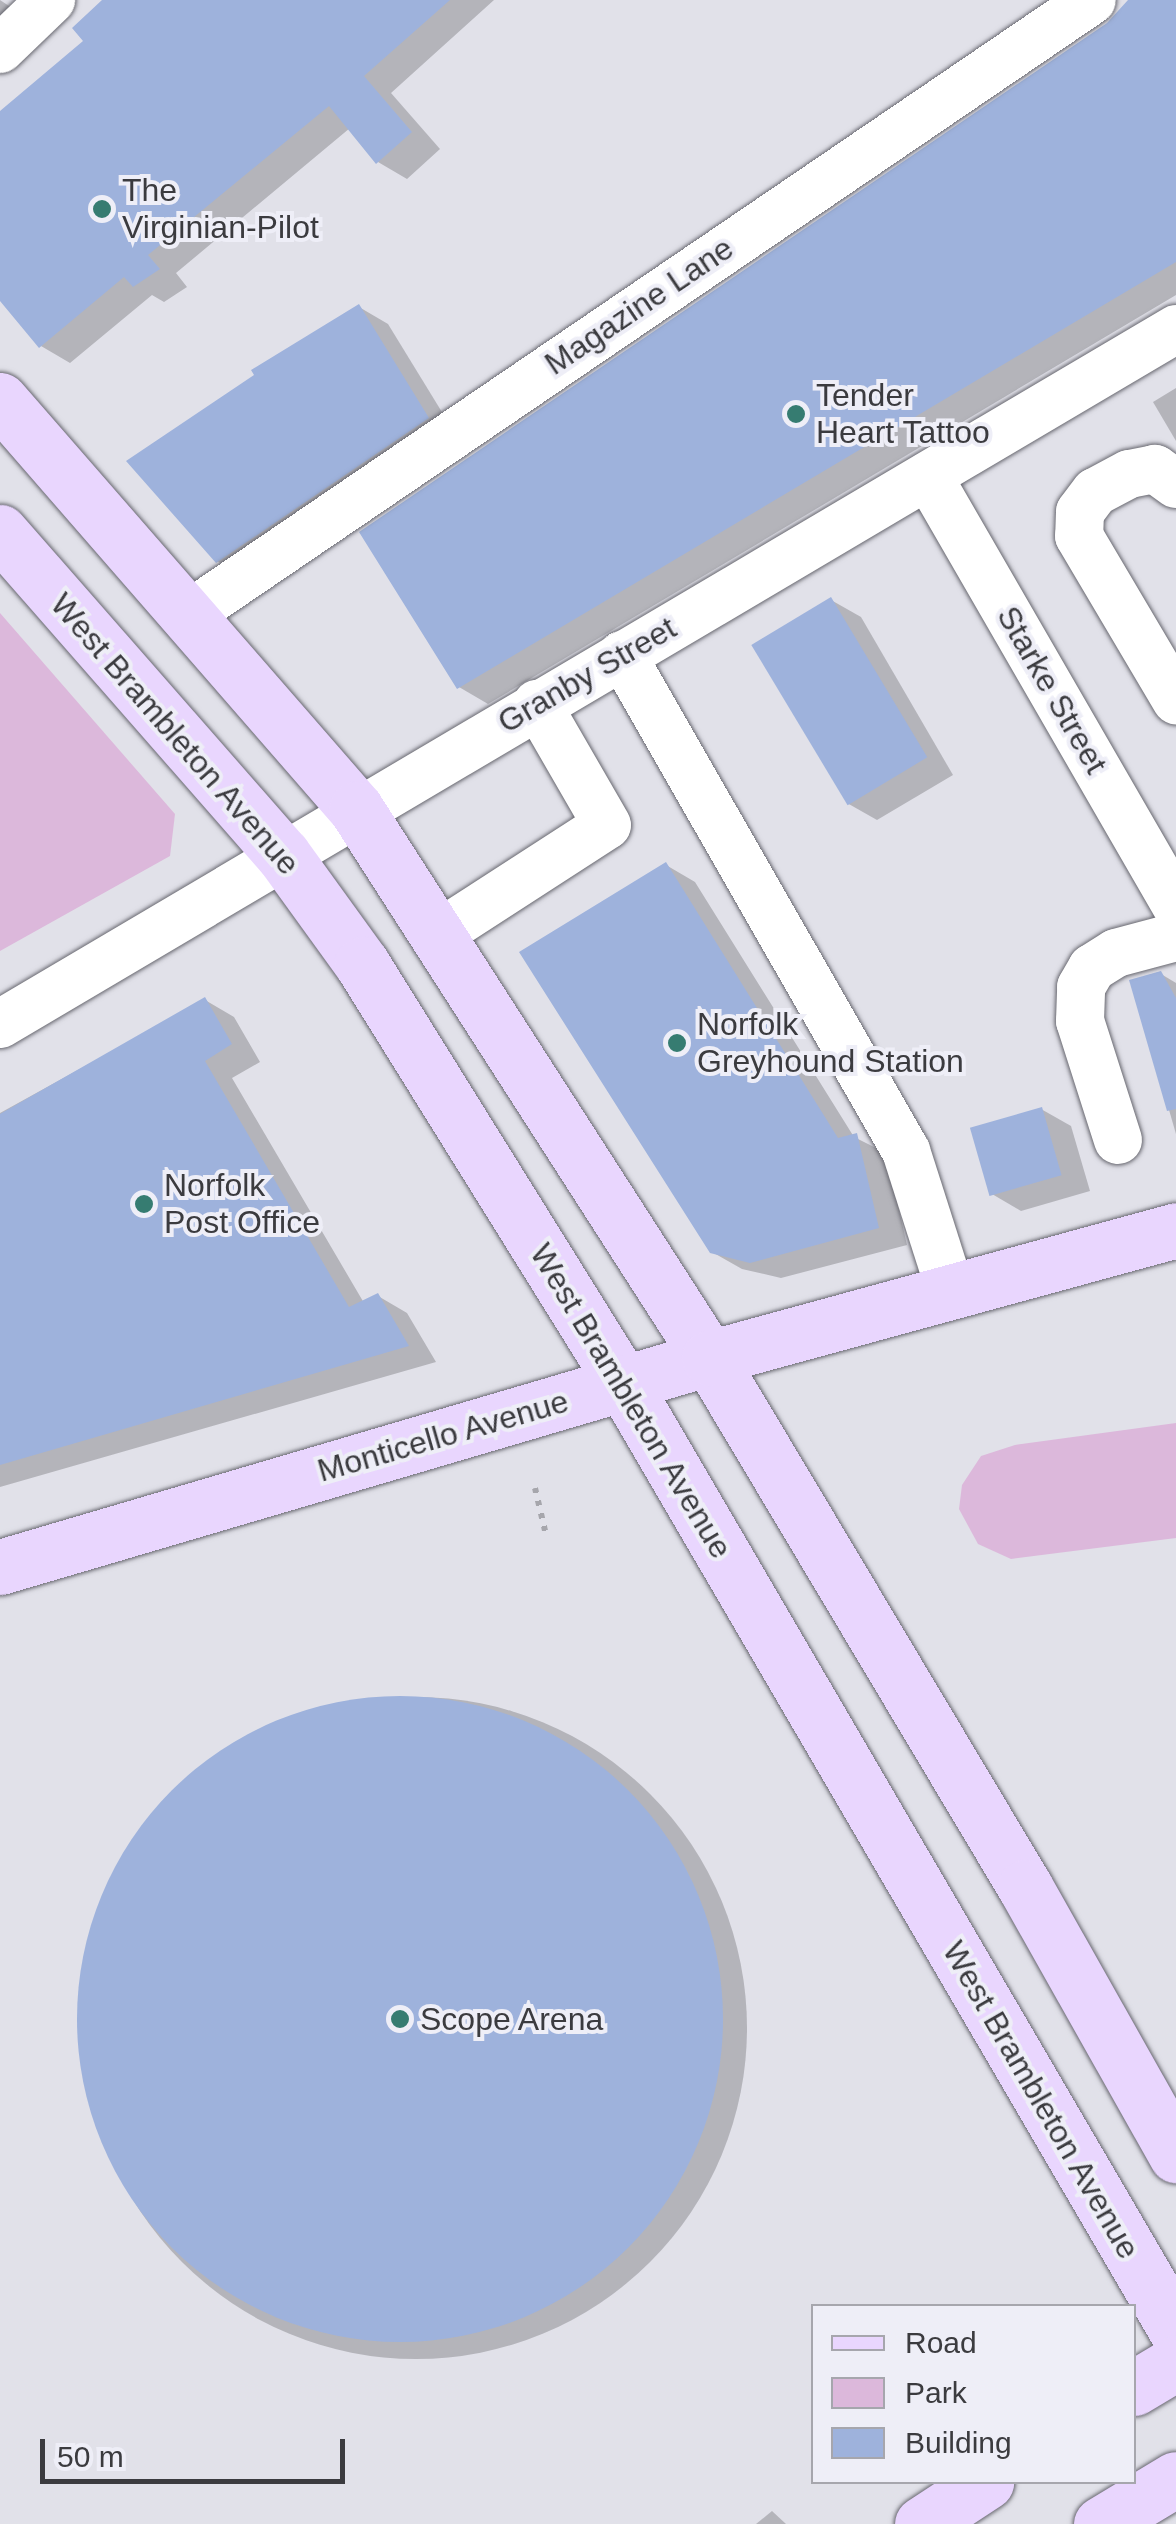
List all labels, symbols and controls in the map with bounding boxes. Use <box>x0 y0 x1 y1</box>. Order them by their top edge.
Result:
place label: The Virginian-Pilot <box>122 172 319 247</box>
marker: The Virginian-Pilot <box>91 198 113 220</box>
street label: Magazine Lane <box>538 229 740 383</box>
place label: Tender Heart Tattoo <box>816 377 990 452</box>
marker: Tender Heart Tattoo <box>785 403 807 425</box>
street label: West Brambleton Avenue <box>42 585 308 883</box>
street label: Starke Street <box>989 600 1115 780</box>
street label: Granby Street <box>491 609 683 741</box>
place label: Norfolk Greyhound Station <box>697 1006 964 1081</box>
marker: Norfolk Greyhound Station <box>666 1032 688 1054</box>
place label: Norfolk Post Office <box>164 1167 320 1242</box>
marker: Norfolk Post Office <box>133 1193 155 1215</box>
street label: West Brambleton Avenue <box>521 1236 741 1566</box>
street label: Monticello Avenue <box>312 1382 574 1490</box>
street label: West Brambleton Avenue <box>934 1934 1148 2266</box>
place label: Scope Arena <box>420 2000 605 2038</box>
marker: Scope Arena <box>389 2008 411 2030</box>
legend <box>811 2304 1136 2484</box>
text: Road <box>905 2326 977 2359</box>
text: Park <box>905 2376 967 2409</box>
scale bar <box>45 2419 350 2481</box>
text: Building <box>905 2426 1012 2459</box>
text: 50 m <box>57 2440 124 2473</box>

